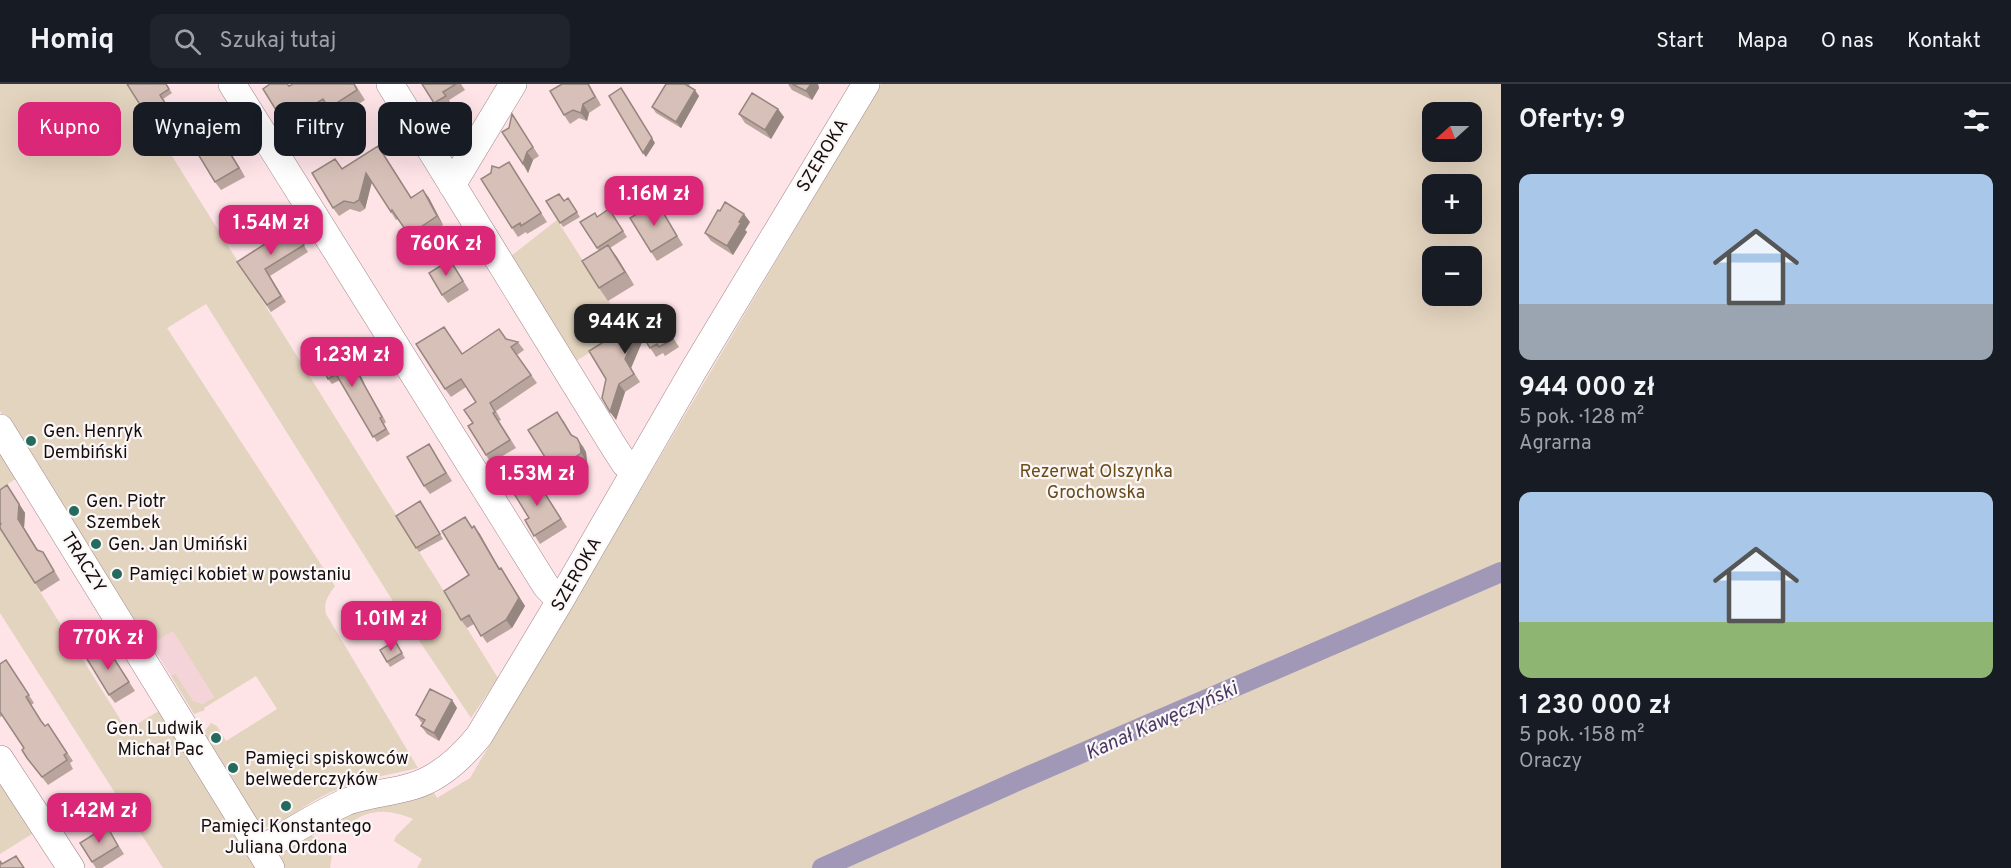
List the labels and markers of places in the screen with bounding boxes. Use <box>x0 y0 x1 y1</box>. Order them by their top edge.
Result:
pin: 1.16M zł <box>592 176 716 227</box>
pin: 1.54M zł <box>209 205 333 256</box>
pin: 760K zł <box>391 226 501 277</box>
pin: 944K zł <box>570 304 680 355</box>
pin: 1.23M zł <box>290 337 414 388</box>
place label: Gen. Henryk Dembiński <box>43 421 143 465</box>
marker: Gen. Henryk Dembiński <box>24 434 38 448</box>
pin: 1.53M zł <box>475 456 599 507</box>
place label: Gen. Piotr Szembek <box>86 491 166 535</box>
marker: Gen. Piotr Szembek <box>67 504 81 518</box>
place label: Gen. Jan Umiński <box>108 534 248 557</box>
marker: Gen. Jan Umiński <box>89 537 103 551</box>
place label: Pamięci kobiet w powstaniu <box>129 564 351 587</box>
marker: Pamięci kobiet w powstaniu <box>110 567 124 581</box>
pin: 1.01M zł <box>329 601 453 652</box>
pin: 770K zł <box>53 620 163 671</box>
place label: Gen. Ludwik Michał Pac <box>106 718 204 762</box>
marker: Gen. Ludwik Michał Pac <box>209 731 223 745</box>
place label: Pamięci spiskowców belwederczyków <box>245 748 409 792</box>
marker: Pamięci spiskowców belwederczyków <box>226 761 240 775</box>
pin: 1.42M zł <box>37 793 161 844</box>
marker: Pamięci Konstantego Juliana Ordona <box>279 799 293 813</box>
place label: Pamięci Konstantego Juliana Ordona <box>200 816 372 860</box>

